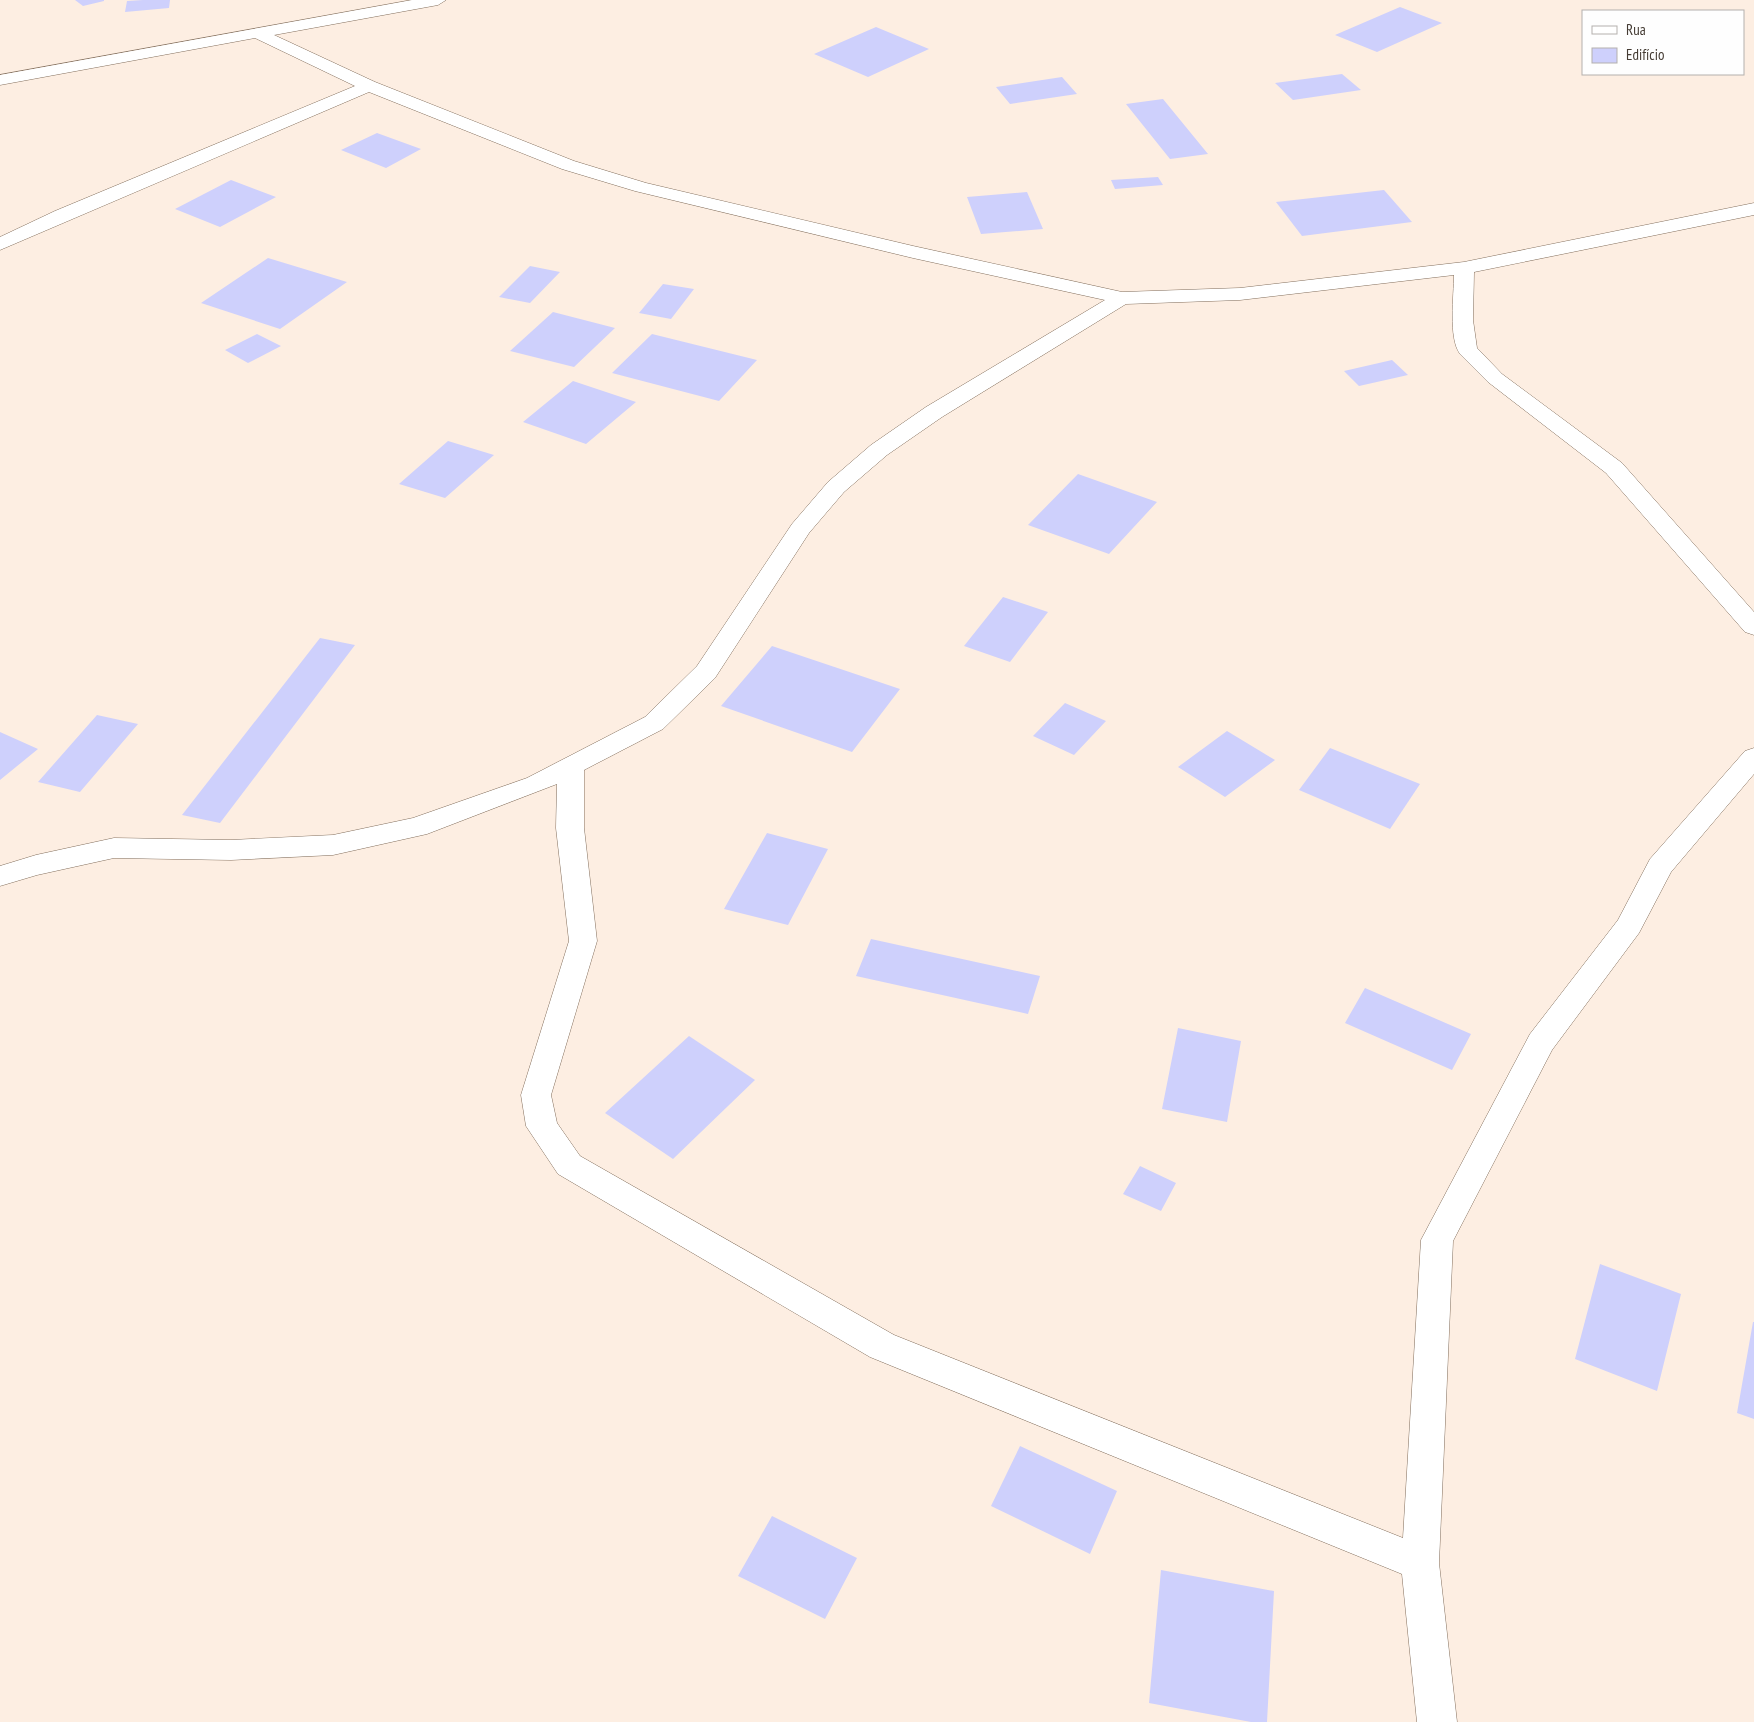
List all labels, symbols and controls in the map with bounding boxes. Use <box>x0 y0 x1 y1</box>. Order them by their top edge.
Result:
legend <box>1582 10 1744 75</box>
text: Rua <box>1626 20 1646 39</box>
text: Edifício <box>1626 45 1664 64</box>

